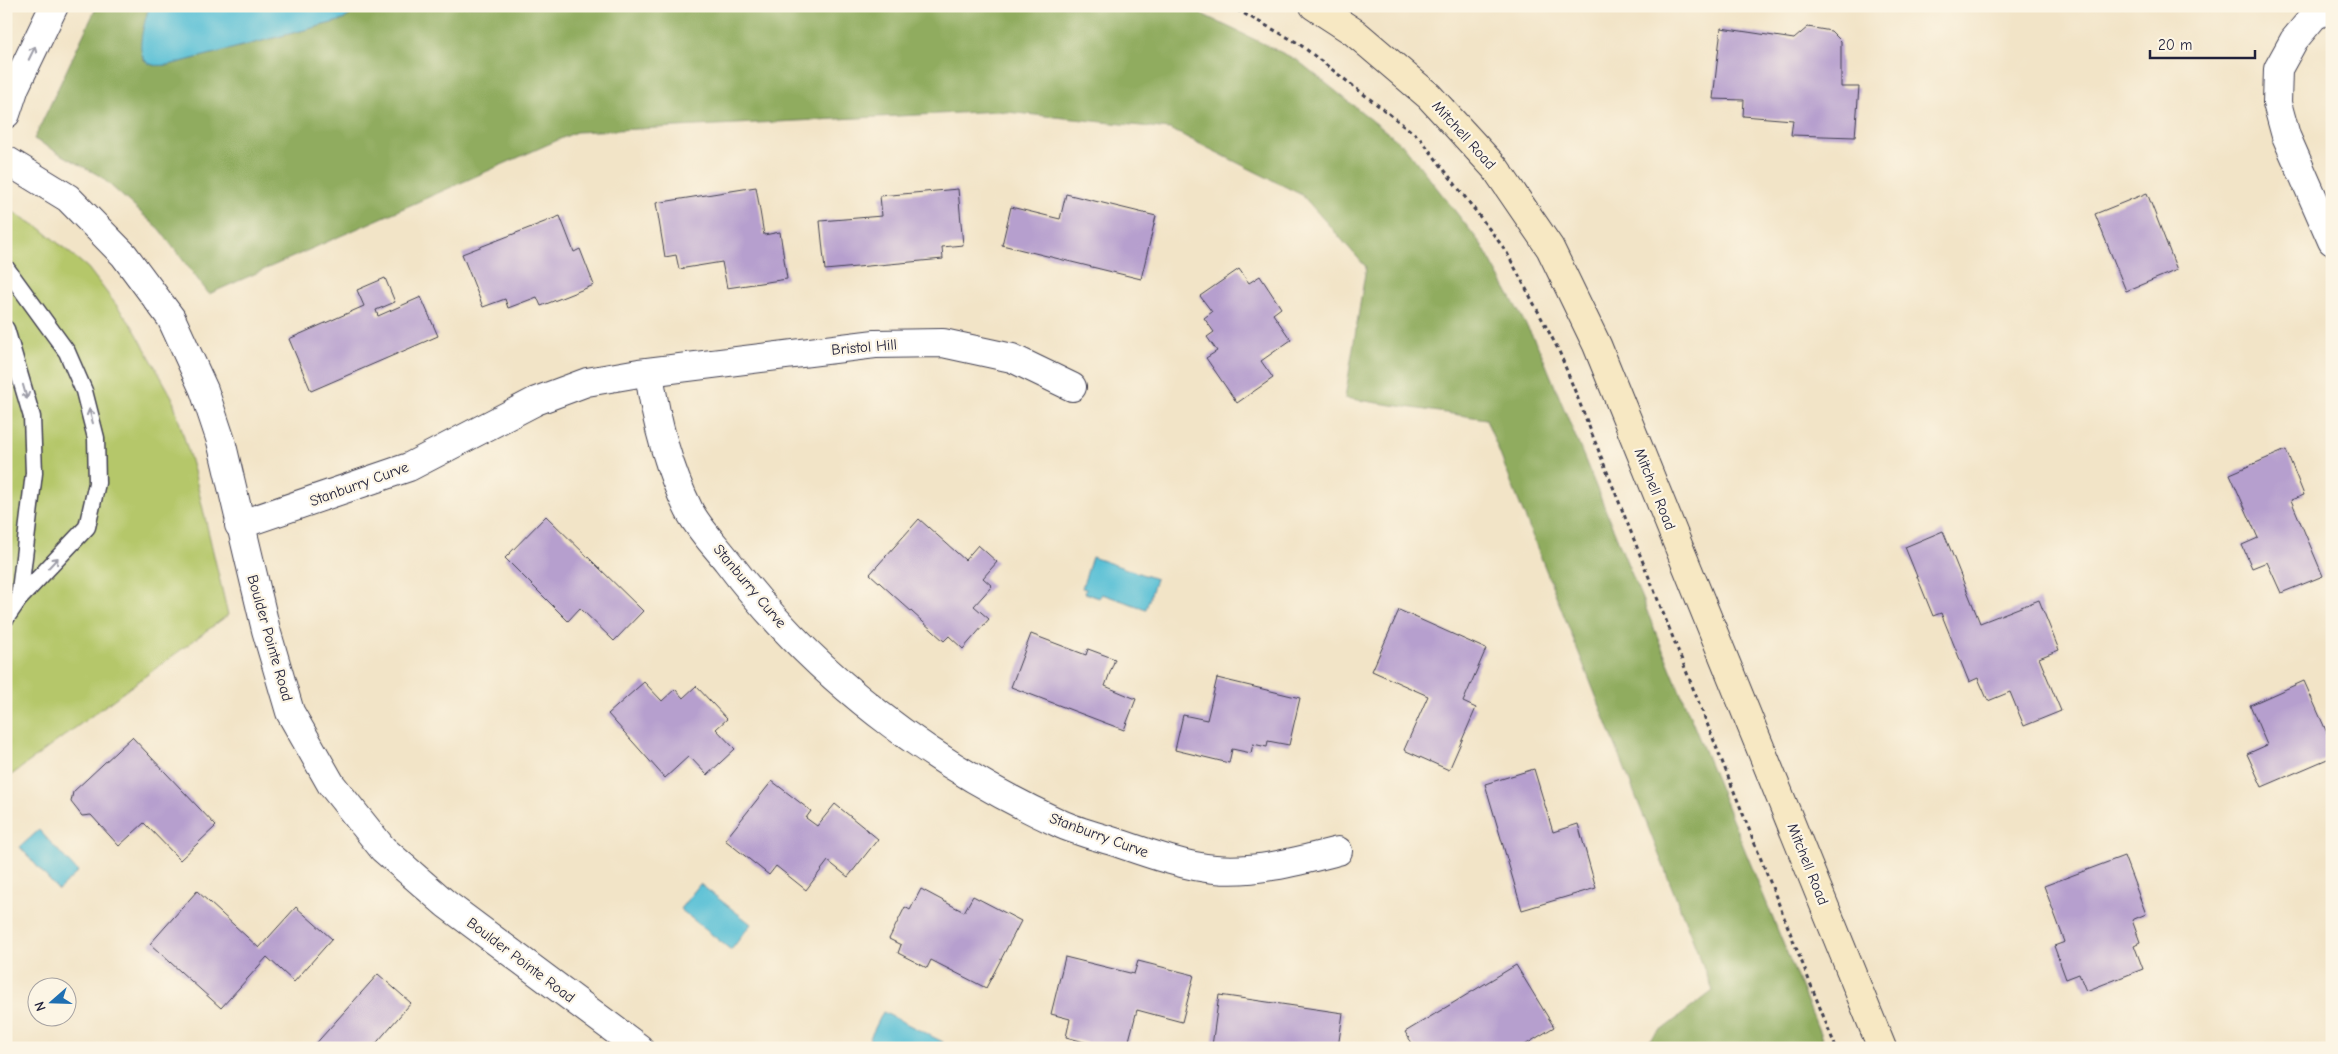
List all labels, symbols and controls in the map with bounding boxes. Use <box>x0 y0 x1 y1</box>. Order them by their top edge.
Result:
scale bar <box>2150 28 2256 60</box>
text: 20 m <box>2158 36 2192 54</box>
one-way arrow <box>27 46 37 61</box>
street label: Mitchell Road <box>1428 97 1500 173</box>
street label: Bristol Hill <box>830 335 898 359</box>
one-way arrow <box>21 384 30 400</box>
one-way arrow <box>85 409 95 425</box>
street label: Mitchell Road <box>1630 445 1680 533</box>
street label: Stanburry Curve <box>307 458 411 510</box>
street label: Stanburry Curve <box>710 540 791 632</box>
one-way arrow <box>47 557 59 570</box>
street label: Boulder Pointe Road <box>243 573 297 703</box>
street label: Stanburry Curve <box>1047 809 1151 861</box>
street label: Mitchell Road <box>1783 820 1833 908</box>
street label: Boulder Pointe Road <box>463 913 579 1007</box>
north arrow <box>28 976 78 1026</box>
text: N <box>31 999 50 1013</box>

